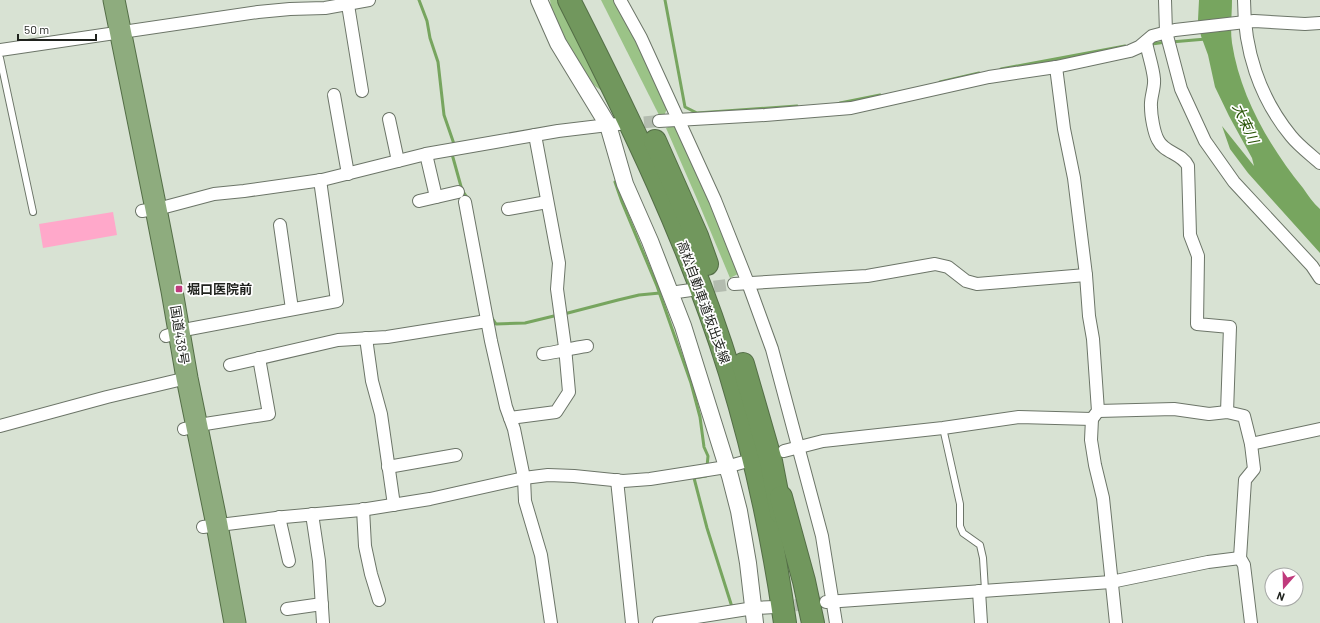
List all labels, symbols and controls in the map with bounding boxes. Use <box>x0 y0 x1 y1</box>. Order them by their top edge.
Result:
scale bar <box>18 16 96 42</box>
text: 50 m <box>24 22 49 36</box>
water label: 大束川 <box>1229 100 1263 147</box>
street label: 高松自動車道坂出支線 <box>674 238 734 366</box>
place label: 堀口医院前 <box>187 281 252 297</box>
marker: 堀口医院前 <box>174 284 184 294</box>
street label: 国道438号 <box>167 304 193 366</box>
north arrow <box>1264 567 1304 607</box>
text: N <box>1275 590 1286 604</box>

